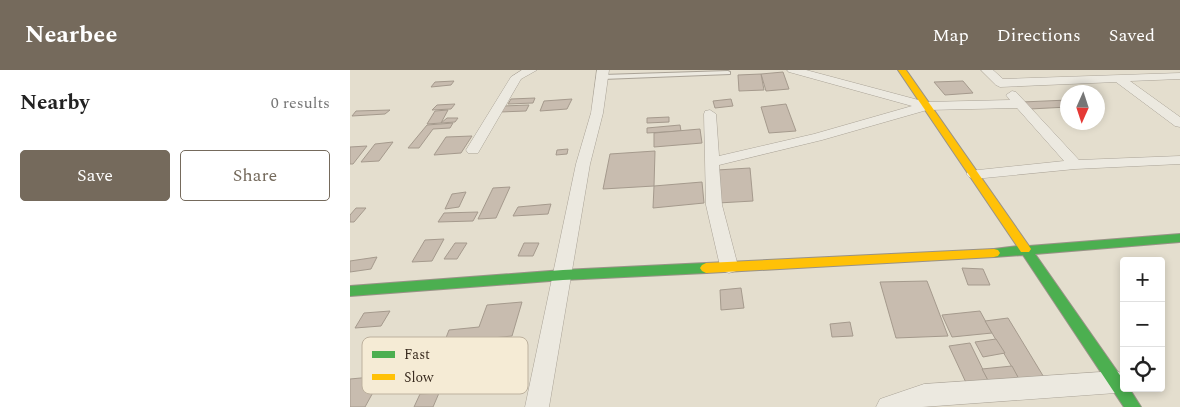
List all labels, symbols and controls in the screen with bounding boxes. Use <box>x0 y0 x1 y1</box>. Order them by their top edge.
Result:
text: Nearbee <box>25 17 117 53</box>
text: Map <box>933 22 969 49</box>
text: Directions <box>997 22 1081 49</box>
text: Saved <box>1109 22 1155 49</box>
north arrow <box>1060 85 1105 130</box>
text: Nearby <box>20 87 90 119</box>
text: 0 results <box>271 91 330 115</box>
button: Save <box>20 150 170 201</box>
button: Share <box>180 150 330 201</box>
map controls <box>1120 257 1165 392</box>
button: + <box>1120 257 1165 302</box>
button: − <box>1120 302 1165 347</box>
legend <box>362 337 528 394</box>
text: Fast <box>404 344 430 365</box>
button: locate <box>1120 347 1165 392</box>
text: Slow <box>404 367 434 388</box>

